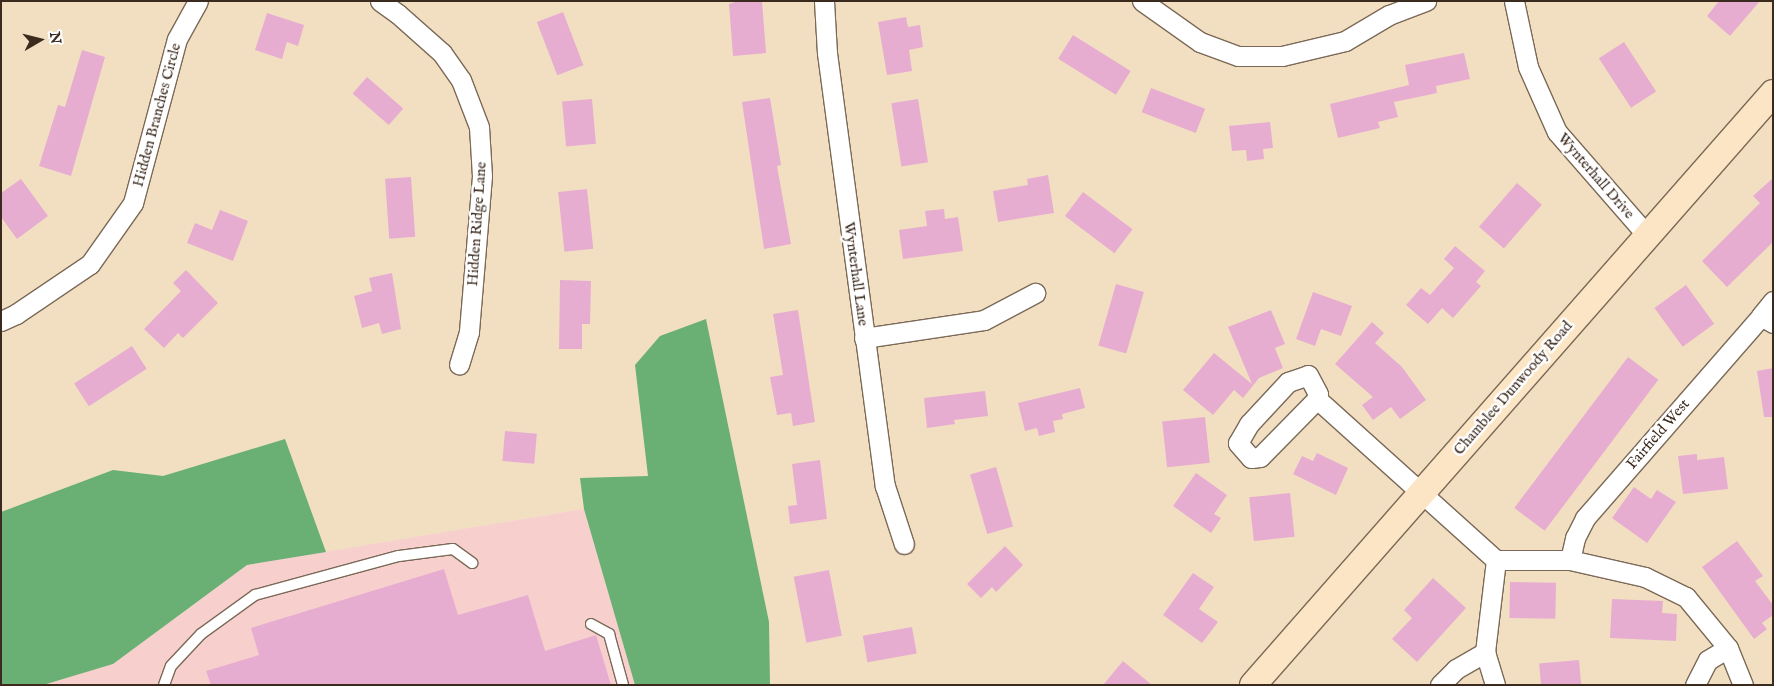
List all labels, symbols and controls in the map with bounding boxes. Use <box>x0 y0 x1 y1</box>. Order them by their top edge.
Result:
north arrow <box>15 15 65 65</box>
text: N <box>45 31 65 45</box>
street label: Hidden Branches Circle <box>129 41 185 189</box>
street label: Wynterhall Drive <box>1554 129 1638 223</box>
street label: Hidden Ridge Lane <box>464 161 490 287</box>
street label: Wynterhall Lane <box>840 221 872 327</box>
street label: Chamblee Dunwoody Road <box>1450 317 1576 459</box>
street label: Fairfield West <box>1623 395 1693 473</box>

